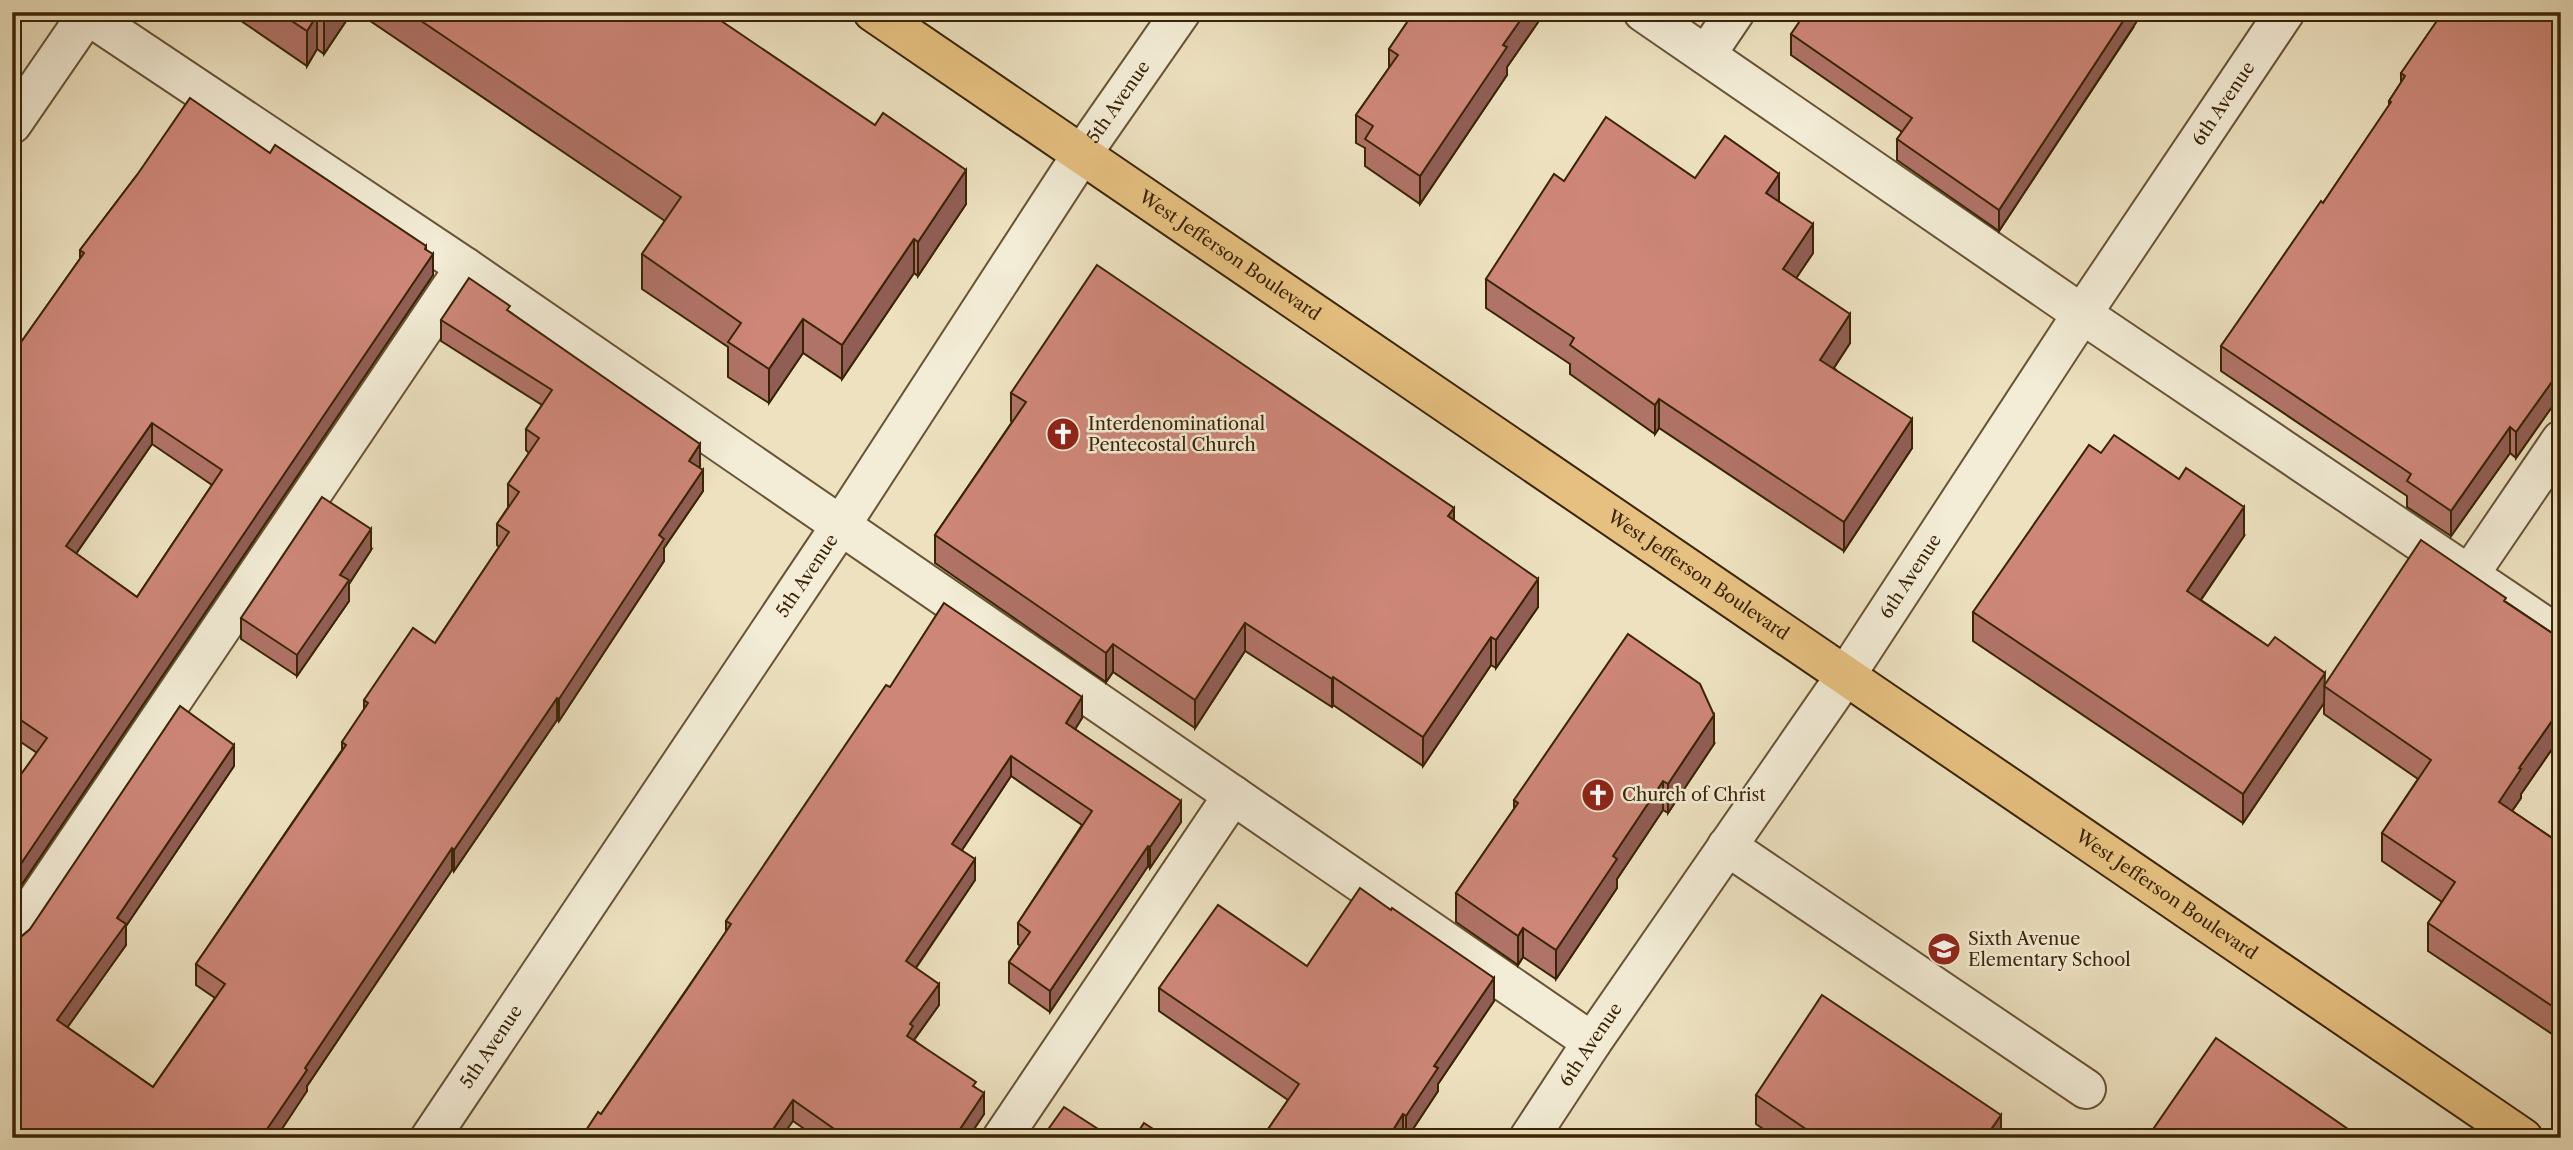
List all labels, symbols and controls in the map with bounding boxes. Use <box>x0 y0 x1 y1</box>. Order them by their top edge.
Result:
street label: 5th Avenue <box>1082 56 1155 147</box>
street label: 6th Avenue <box>2187 57 2259 150</box>
street label: West Jefferson Boulevard <box>1134 185 1325 325</box>
place label: Interdenominational Pentecostal Church <box>1088 413 1265 456</box>
church icon: Interdenominational Pentecostal Church <box>1044 415 1082 453</box>
street label: West Jefferson Boulevard <box>1602 505 1793 645</box>
street label: 5th Avenue <box>771 530 843 622</box>
street label: 6th Avenue <box>1875 530 1946 623</box>
church icon: Church of Christ <box>1579 776 1617 814</box>
place label: Church of Christ <box>1622 784 1766 806</box>
street label: West Jefferson Boulevard <box>2071 824 2262 964</box>
place label: Sixth Avenue Elementary School <box>1968 928 2131 971</box>
school or university icon: Sixth Avenue Elementary School <box>1925 930 1963 968</box>
street label: 6th Avenue <box>1555 998 1627 1091</box>
street label: 5th Avenue <box>456 1001 527 1092</box>

